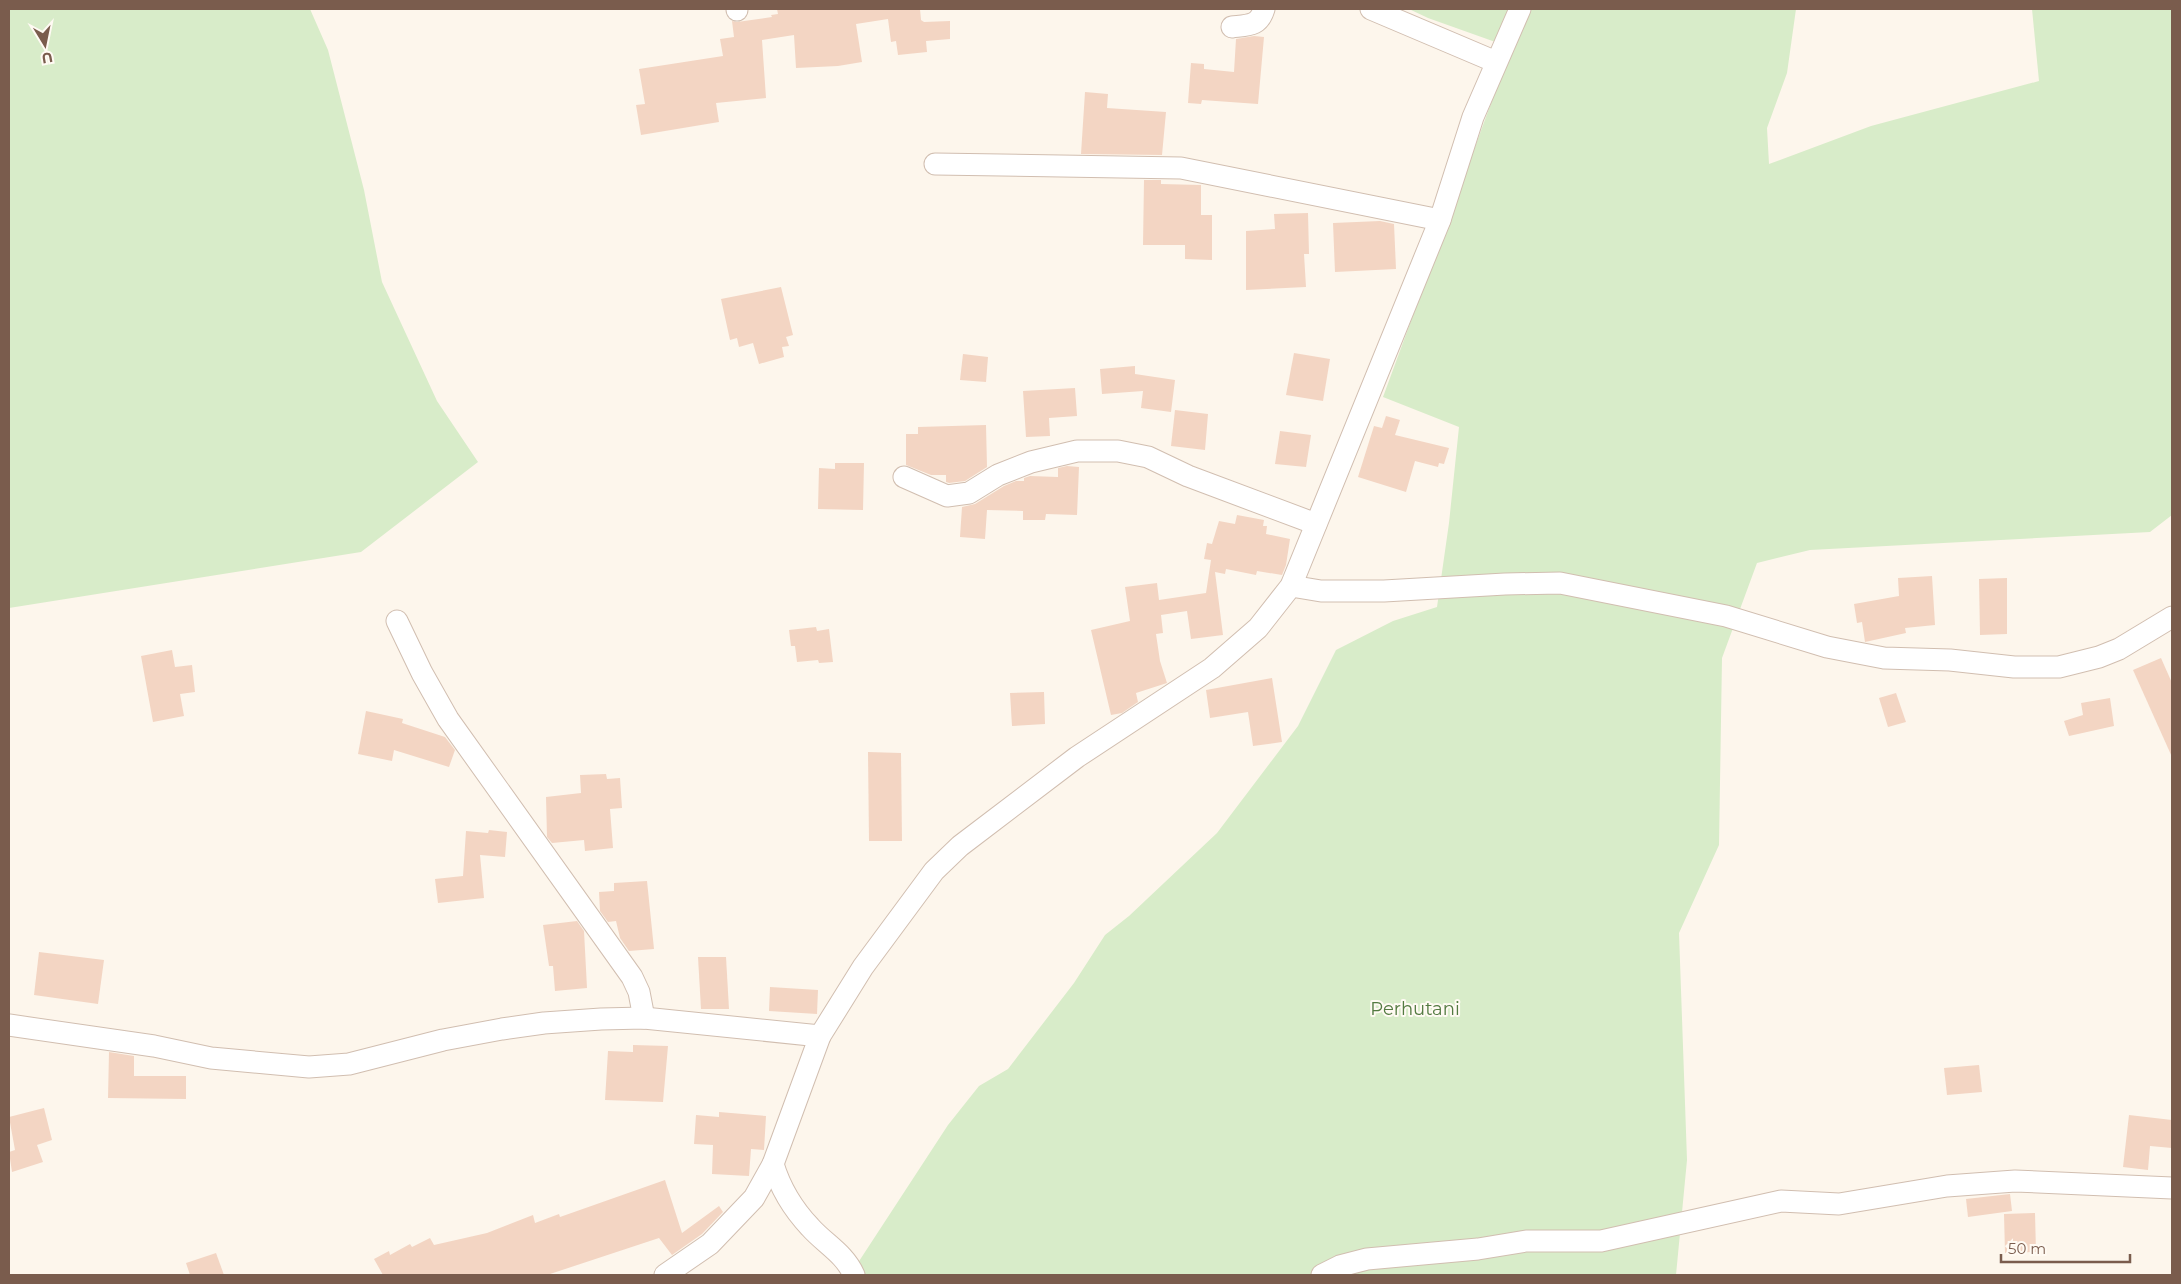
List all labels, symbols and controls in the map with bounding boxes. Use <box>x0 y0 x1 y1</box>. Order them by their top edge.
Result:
north arrow <box>20 20 70 70</box>
text: U <box>40 48 54 68</box>
park label: Perhutani <box>1370 998 1460 1020</box>
scale bar <box>2001 1232 2130 1264</box>
text: 50 m <box>2008 1239 2046 1258</box>

